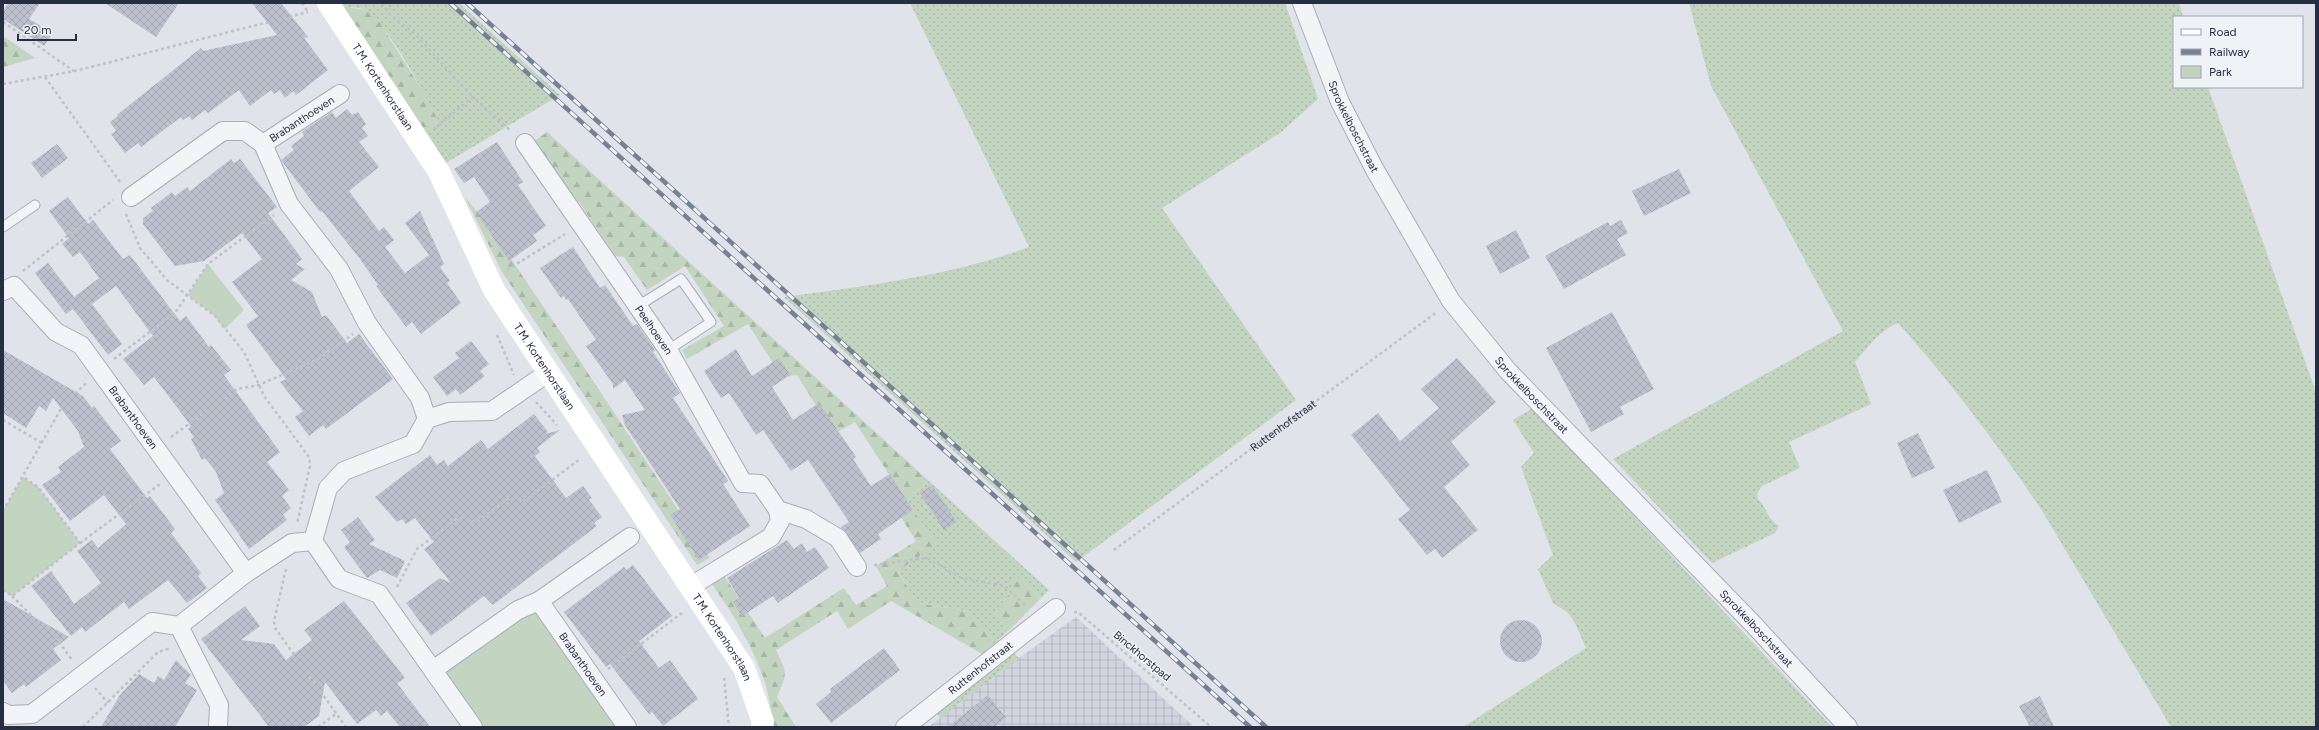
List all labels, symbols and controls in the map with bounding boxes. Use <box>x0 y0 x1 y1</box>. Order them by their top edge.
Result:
scale bar <box>18 16 76 42</box>
legend <box>2173 16 2303 88</box>
text: 20 m <box>24 23 52 37</box>
text: Road <box>2209 25 2237 39</box>
street label: T.M. Kortenhorstlaan <box>350 41 416 132</box>
text: Railway <box>2209 45 2250 59</box>
text: Park <box>2209 65 2232 79</box>
street label: Sprokkelboschstraat <box>1326 79 1382 175</box>
street label: Brabanthoeven <box>267 93 336 145</box>
street label: Peelhoeven <box>633 303 676 357</box>
street label: T.M. Kortenhorstlaan <box>511 321 578 412</box>
street label: Sprokkelboschstraat <box>1492 354 1571 436</box>
street label: Brabanthoeven <box>106 383 161 451</box>
street label: Ruttenhofstraat <box>1248 397 1319 454</box>
street label: Sprokkelboschstraat <box>1717 587 1796 670</box>
street label: T.M. Kortenhorstlaan <box>690 591 754 682</box>
street label: Binckhorstpad <box>1111 628 1173 684</box>
street label: Brabanthoeven <box>556 630 610 698</box>
street label: Ruttenhofstraat <box>946 638 1015 697</box>

